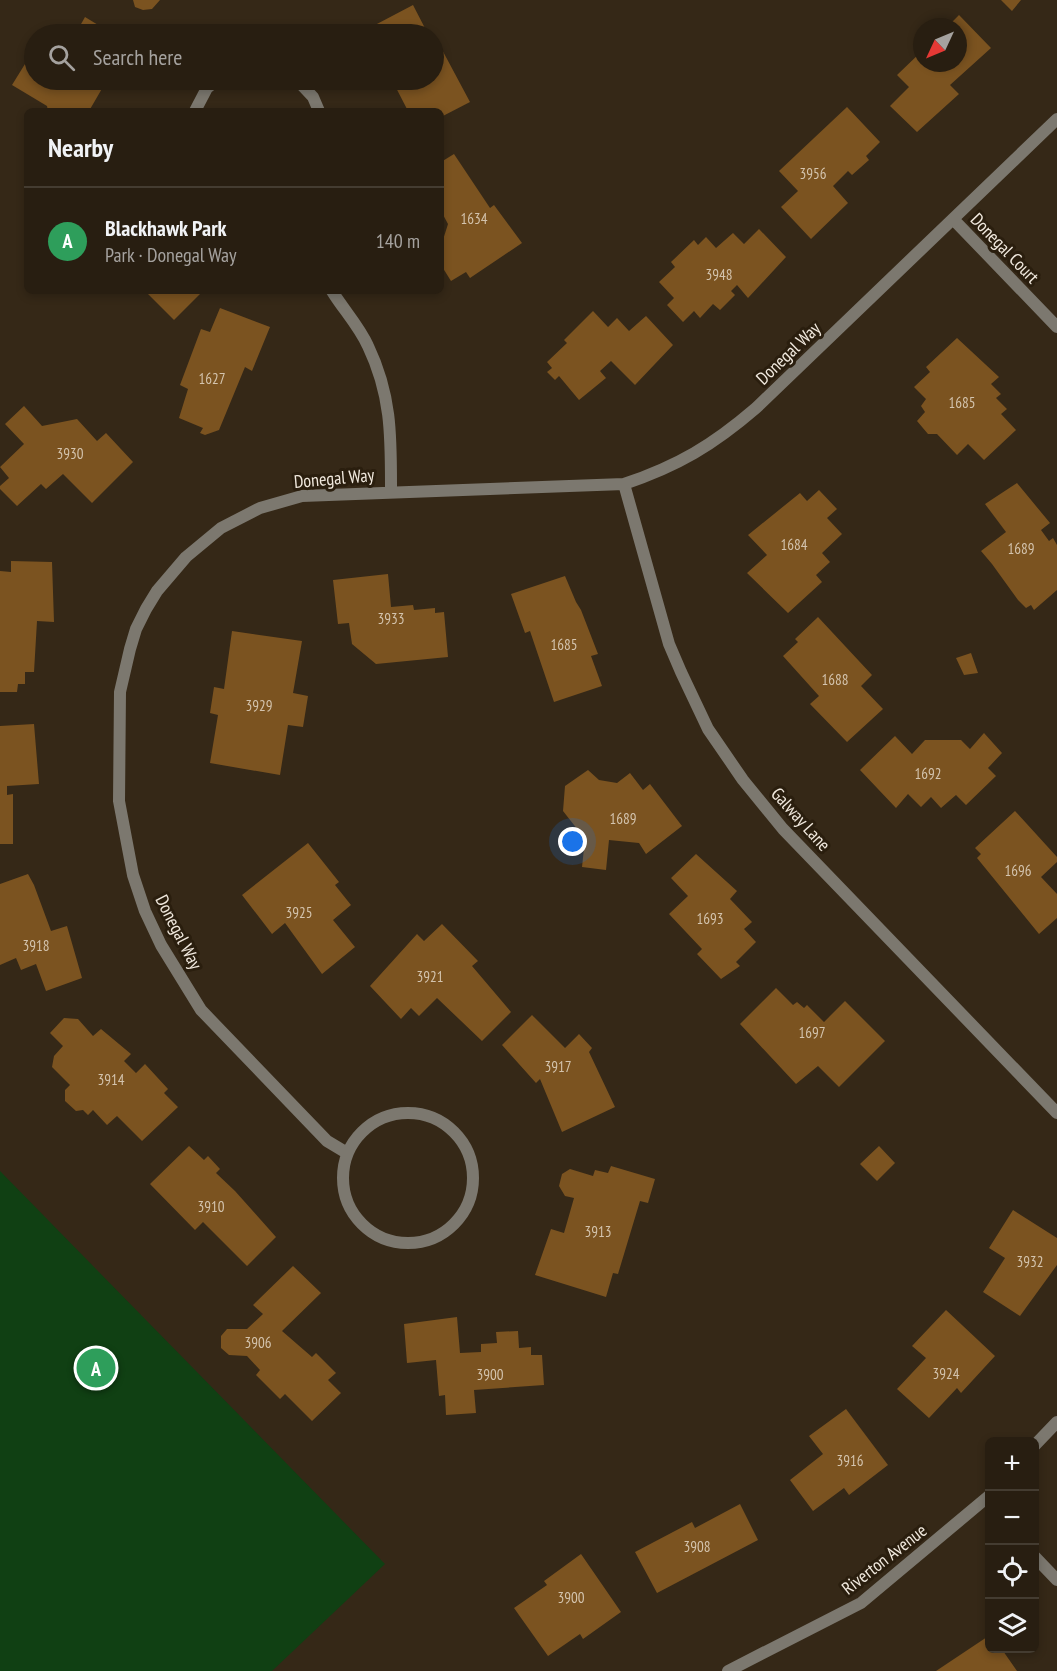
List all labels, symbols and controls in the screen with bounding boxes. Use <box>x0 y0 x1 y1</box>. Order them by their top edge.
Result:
north arrow <box>913 18 967 72</box>
search box <box>24 24 444 90</box>
icon: search <box>45 41 78 74</box>
text: Search here <box>93 43 182 71</box>
text: Nearby <box>48 131 113 164</box>
house number: 3956 <box>799 164 827 183</box>
street label: Donegal Court <box>966 208 1044 288</box>
house number: 1634 <box>460 209 488 228</box>
text: Blackhawk Park <box>105 214 227 242</box>
text: A <box>62 228 73 254</box>
text: 140 m <box>376 228 420 254</box>
text: Park · Donegal Way <box>105 242 237 268</box>
house number: 3948 <box>705 265 733 284</box>
street label: Donegal Way <box>751 317 825 389</box>
house number: 1627 <box>198 369 226 388</box>
house number: 1685 <box>948 393 976 412</box>
house number: 3930 <box>56 444 84 463</box>
street label: Donegal Way <box>293 463 375 493</box>
house number: 1684 <box>780 535 808 554</box>
house number: 1689 <box>1007 539 1035 558</box>
house number: 3933 <box>377 609 405 628</box>
house number: 1685 <box>550 635 578 654</box>
house number: 1688 <box>821 670 849 689</box>
house number: 3929 <box>245 696 273 715</box>
house number: 1692 <box>914 764 942 783</box>
street label: Galway Lane <box>766 782 836 856</box>
house number: 1689 <box>609 809 637 828</box>
your location <box>558 827 587 856</box>
house number: 1696 <box>1004 861 1032 880</box>
street label: Donegal Way <box>150 891 208 973</box>
house number: 3925 <box>285 903 313 922</box>
house number: 1693 <box>696 909 724 928</box>
house number: 3918 <box>22 936 50 955</box>
house number: 3921 <box>416 967 444 986</box>
house number: 1697 <box>798 1023 826 1042</box>
house number: 3917 <box>544 1057 572 1076</box>
house number: 3914 <box>97 1070 125 1089</box>
house number: 3910 <box>197 1197 225 1216</box>
house number: 3913 <box>584 1222 612 1241</box>
house number: 3932 <box>1016 1252 1044 1271</box>
house number: 3906 <box>244 1333 272 1352</box>
pin: A <box>76 1346 116 1390</box>
house number: 3924 <box>932 1364 960 1383</box>
house number: 3900 <box>476 1365 504 1384</box>
map controls <box>985 1437 1039 1653</box>
button: + <box>985 1437 1039 1491</box>
house number: 3916 <box>836 1451 864 1470</box>
button: − <box>985 1491 1039 1545</box>
street label: Riverton Avenue <box>837 1519 931 1599</box>
house number: 3908 <box>683 1537 711 1556</box>
button: locate <box>985 1545 1039 1599</box>
house number: 3900 <box>557 1588 585 1607</box>
button: layers <box>985 1599 1039 1653</box>

